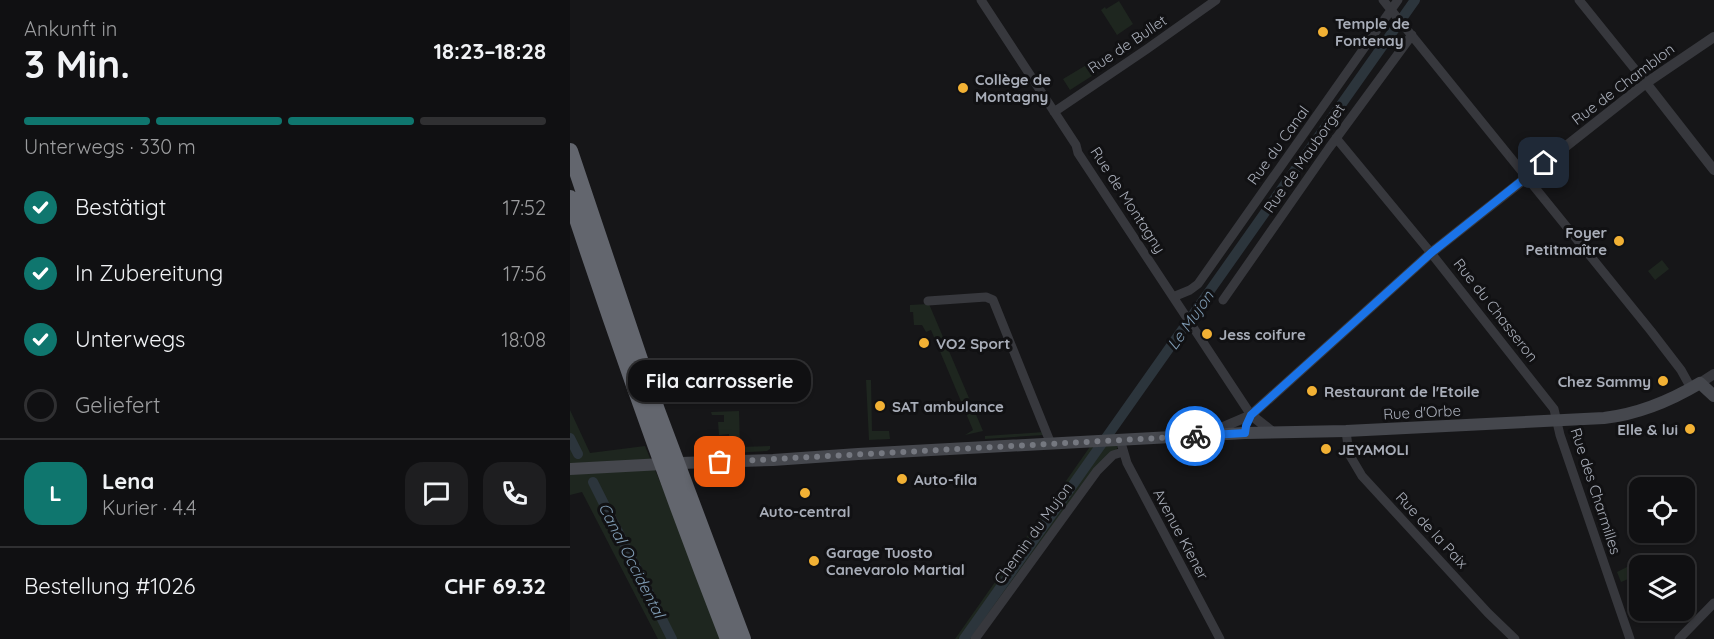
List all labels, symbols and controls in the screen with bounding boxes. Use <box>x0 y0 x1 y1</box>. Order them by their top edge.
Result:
street label: Rue de Bullet <box>1084 11 1170 77</box>
place label: Temple de Fontenay <box>1335 14 1410 50</box>
text: Ankunft in <box>24 16 117 41</box>
marker: Temple de Fontenay <box>1316 25 1330 39</box>
text: 18:23–18:28 <box>433 37 546 65</box>
text: 3 Min. <box>24 39 130 88</box>
street label: Rue de Chamblon <box>1568 39 1678 129</box>
place label: Collège de Montagny <box>975 70 1051 106</box>
marker: Collège de Montagny <box>956 81 970 95</box>
street label: Rue de Mauborget <box>1259 100 1349 216</box>
street label: Rue du Canal <box>1243 102 1313 188</box>
text: Unterwegs · 330 m <box>24 134 196 159</box>
pin <box>1518 137 1569 188</box>
street label: Rue de Montagny <box>1086 143 1170 257</box>
icon: home <box>1527 146 1560 179</box>
icon: check <box>24 191 57 224</box>
text: Bestätigt <box>75 193 166 221</box>
text: 17:52 <box>503 195 546 220</box>
place label: Foyer Petitmaître <box>1525 223 1607 259</box>
marker: Foyer Petitmaître <box>1612 234 1626 248</box>
street label: Rue du Chasseron <box>1450 254 1542 366</box>
icon: check <box>24 257 57 290</box>
text: In Zubereitung <box>75 259 223 287</box>
text: 17:56 <box>503 261 546 286</box>
water label: Le Mujon <box>1162 286 1218 353</box>
icon: check <box>24 323 57 356</box>
text: Unterwegs <box>75 325 185 353</box>
place label: Jess coifure <box>1219 325 1306 344</box>
text: 18:08 <box>501 327 546 352</box>
marker: Jess coifure <box>1200 327 1214 341</box>
place label: VO2 Sport <box>936 334 1011 353</box>
marker: VO2 Sport <box>917 336 931 350</box>
callout: Fila carrosserie <box>628 360 812 402</box>
text: Fila carrosserie <box>645 368 794 393</box>
place label: Chez Sammy <box>1558 372 1651 391</box>
marker: Chez Sammy <box>1656 374 1670 388</box>
place label: Restaurant de l'Etoile <box>1324 382 1480 401</box>
marker: Restaurant de l'Etoile <box>1305 384 1319 398</box>
text: Geliefert <box>75 391 160 419</box>
place label: SAT ambulance <box>892 397 1004 416</box>
marker: SAT ambulance <box>873 399 887 413</box>
street label: Rue d'Orbe <box>1383 400 1461 424</box>
courier <box>1165 406 1225 466</box>
icon: bike <box>1179 420 1212 453</box>
place label: Elle & lui <box>1617 420 1678 439</box>
marker: Elle & lui <box>1683 422 1697 436</box>
street label: Rue des Charmilles <box>1567 425 1625 557</box>
pin <box>694 436 745 487</box>
place label: JEYAMOLI <box>1338 440 1409 459</box>
marker: JEYAMOLI <box>1319 442 1333 456</box>
icon: bag <box>703 445 736 478</box>
button: chat <box>405 462 468 525</box>
button: phone <box>483 462 546 525</box>
text: Lena <box>102 467 154 495</box>
place label: Auto-fila <box>914 470 977 489</box>
marker: Auto-fila <box>895 472 909 486</box>
map controls <box>1629 477 1695 621</box>
button: locate <box>1629 477 1695 543</box>
street label: Chemin du Mujon <box>990 478 1076 588</box>
text: L <box>49 479 62 507</box>
street label: Avenue Kiener <box>1149 485 1213 583</box>
marker: Auto-central <box>798 486 812 500</box>
street label: Rue de la Paix <box>1392 488 1472 572</box>
text: Kurier · 4.4 <box>102 495 197 520</box>
water label: Canal Occidental <box>594 499 671 623</box>
place label: Auto-central <box>759 502 851 521</box>
place label: Garage Tuosto Canevarolo Martial <box>826 543 965 579</box>
marker: Garage Tuosto Canevarolo Martial <box>807 554 821 568</box>
button: layers <box>1629 555 1695 621</box>
text: Bestellung #1026 <box>24 572 195 600</box>
text: CHF 69.32 <box>444 572 546 600</box>

